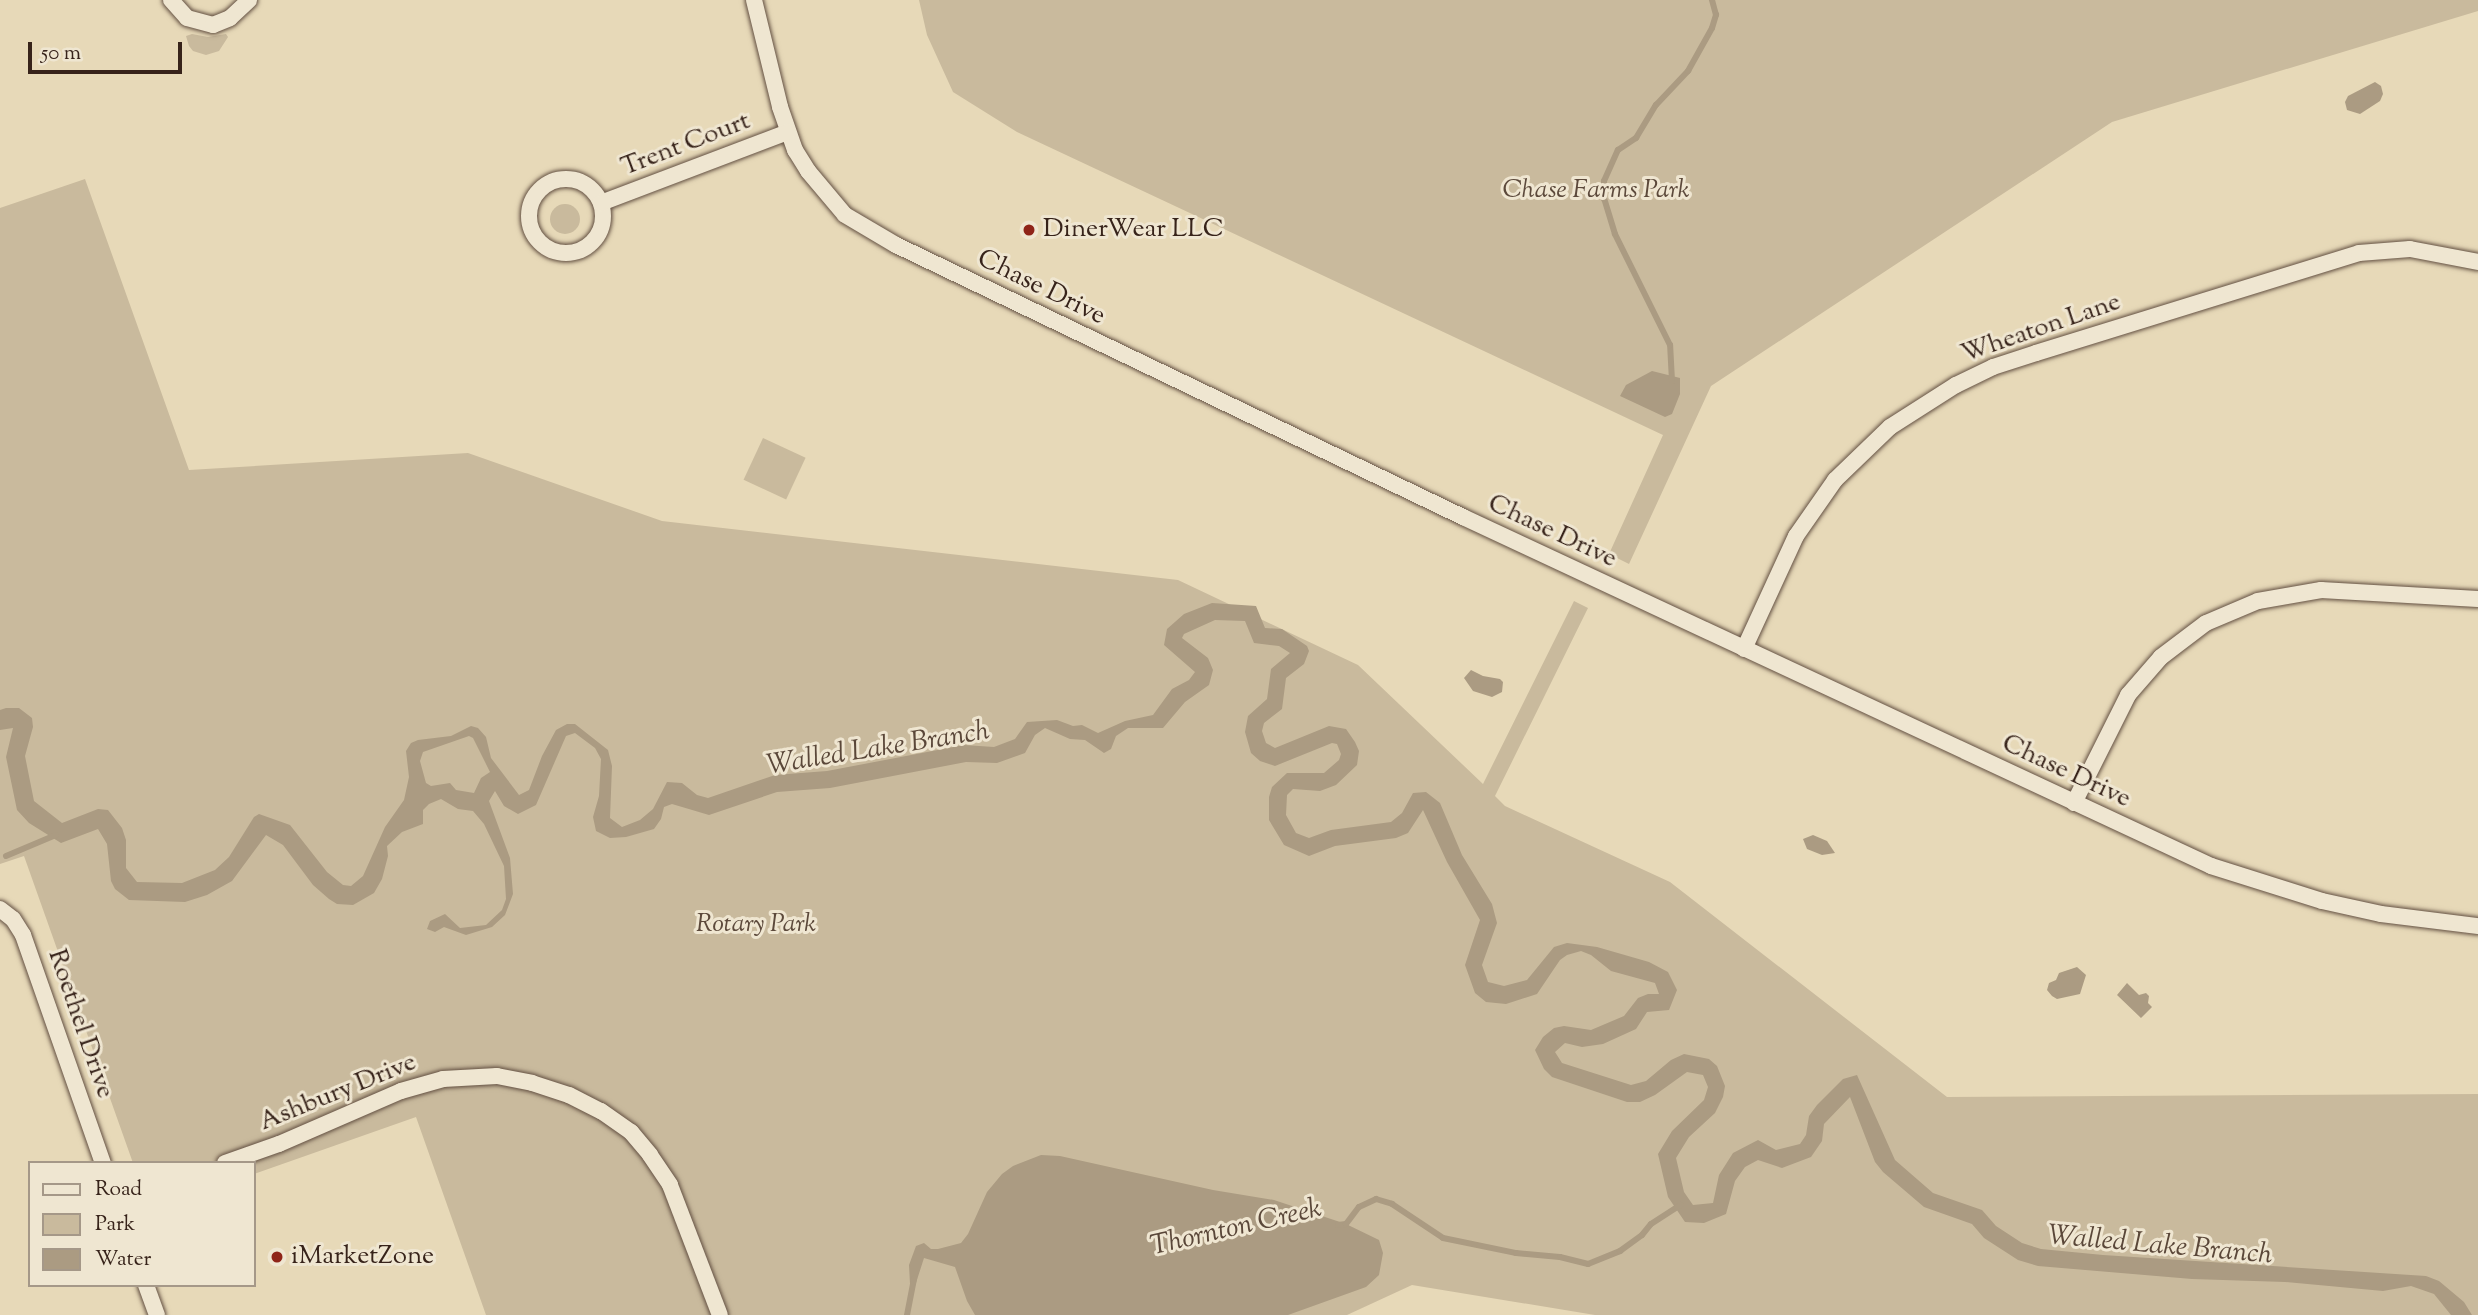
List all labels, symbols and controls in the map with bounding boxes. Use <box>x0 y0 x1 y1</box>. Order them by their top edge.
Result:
scale bar <box>32 28 186 72</box>
text: 50 m <box>41 39 81 69</box>
street label: Trent Court <box>617 106 755 184</box>
park label: Chase Farms Park <box>1503 175 1689 207</box>
place label: DinerWear LLC <box>1043 214 1224 246</box>
marker: DinerWear LLC <box>1021 222 1037 238</box>
street label: Chase Drive <box>972 244 1110 332</box>
street label: Wheaton Lane <box>1957 287 2125 371</box>
street label: Chase Drive <box>1483 489 1621 575</box>
water label: Walled Lake Branch <box>764 715 992 783</box>
street label: Chase Drive <box>1997 729 2135 815</box>
park label: Rotary Park <box>696 909 816 941</box>
street label: Roethel Drive <box>40 945 120 1103</box>
street label: Ashbury Drive <box>255 1047 421 1139</box>
legend <box>28 1161 256 1287</box>
text: Road <box>95 1175 142 1205</box>
water label: Thornton Creek <box>1147 1192 1325 1264</box>
text: Park <box>95 1210 135 1240</box>
water label: Walled Lake Branch <box>2046 1219 2274 1273</box>
place label: iMarketZone <box>291 1241 434 1273</box>
text: Water <box>95 1245 151 1275</box>
marker: iMarketZone <box>269 1249 285 1265</box>

